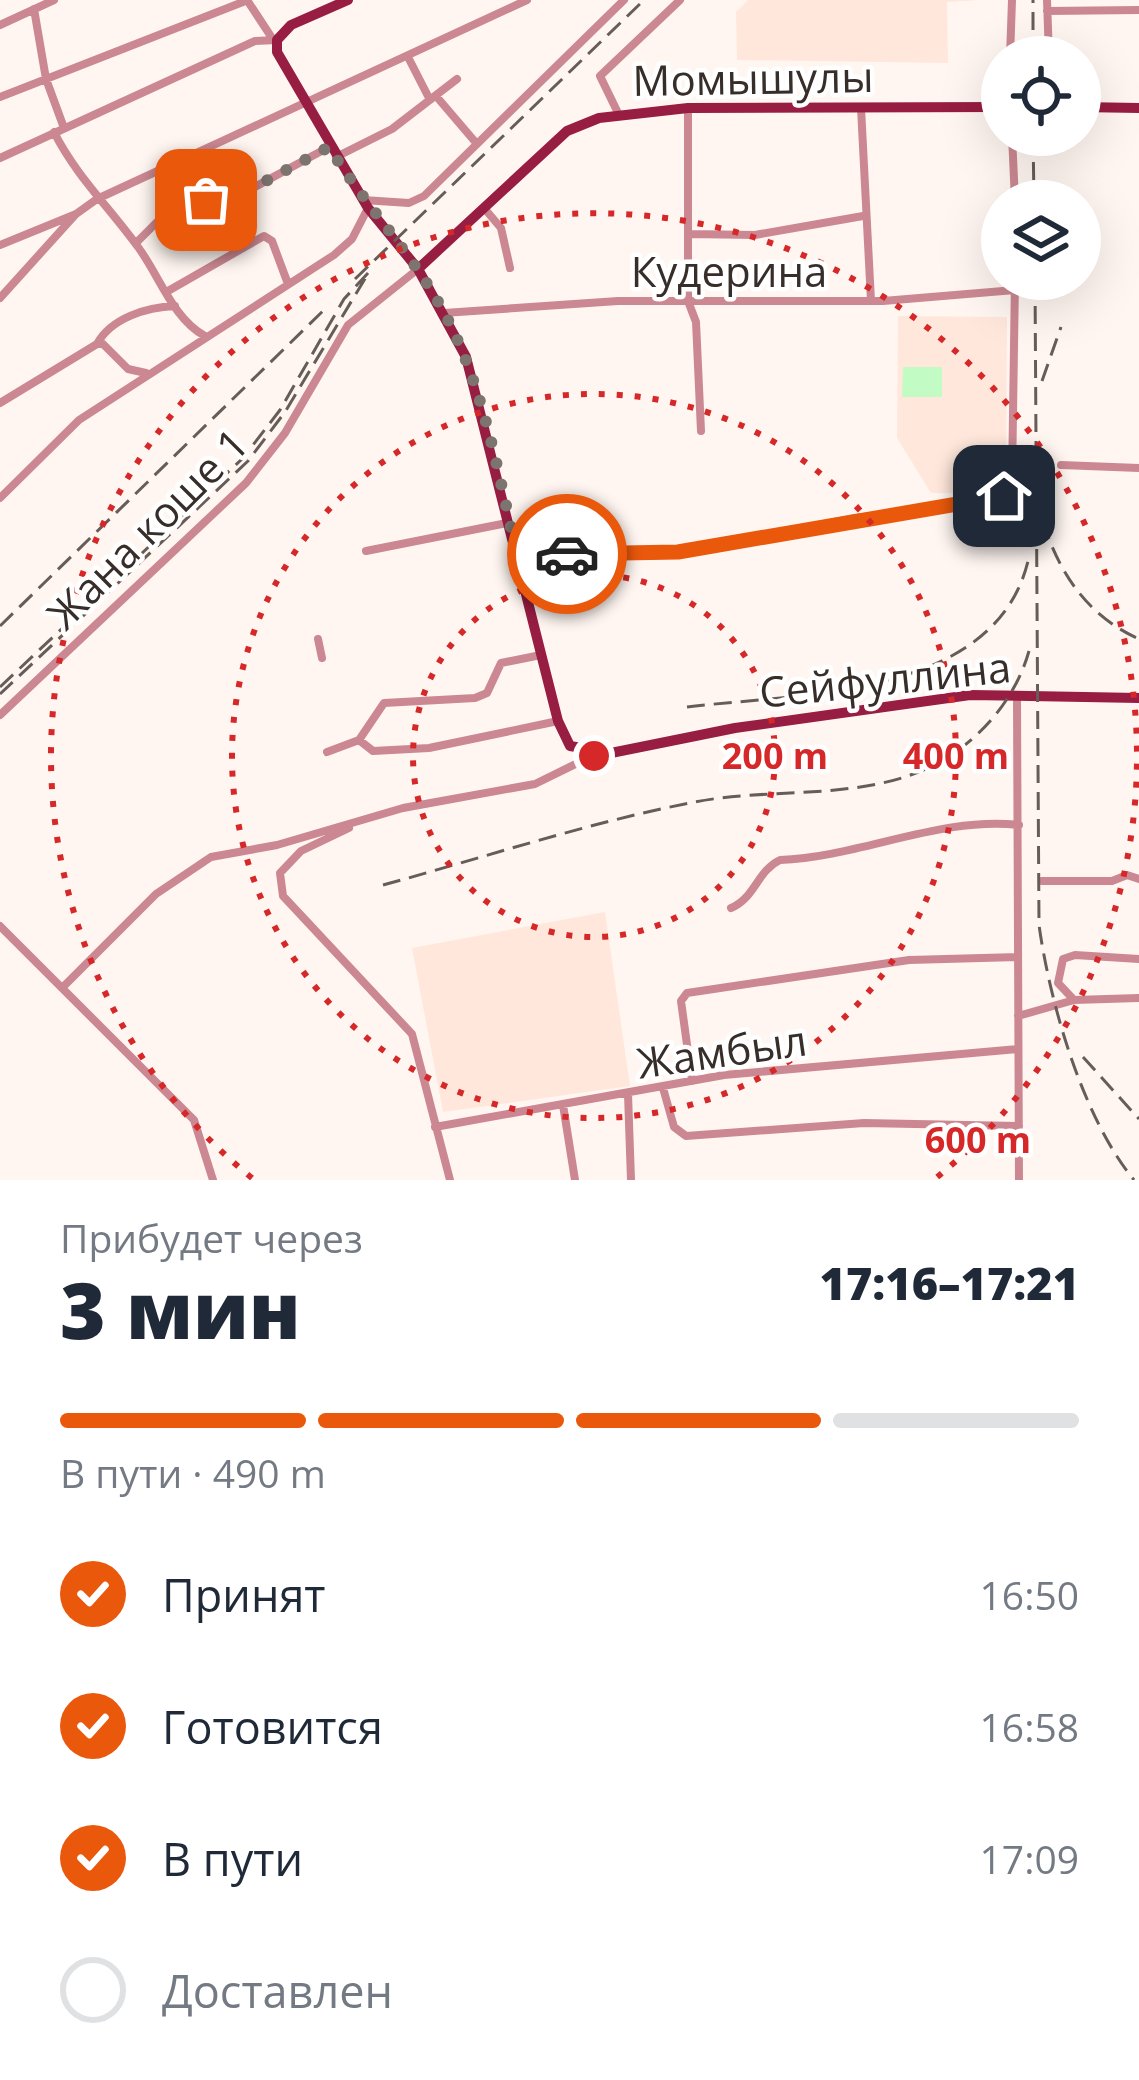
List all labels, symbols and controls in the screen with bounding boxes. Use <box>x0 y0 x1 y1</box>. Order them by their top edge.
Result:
map controls <box>981 36 1101 300</box>
button: locate <box>981 36 1101 156</box>
street label: Момышулы <box>632 47 874 108</box>
pin <box>155 149 257 251</box>
icon: bag <box>173 167 239 233</box>
button: layers <box>981 180 1101 300</box>
street label: Кудерина <box>631 242 827 299</box>
street label: Жана коше 1 <box>34 415 260 641</box>
pin <box>953 445 1055 547</box>
icon: home <box>971 463 1037 529</box>
courier <box>507 494 627 614</box>
icon: car <box>534 521 600 587</box>
street label: Сейфуллина <box>756 637 1013 720</box>
text: 200 m <box>722 731 828 780</box>
text: 400 m <box>903 731 1009 780</box>
centre of rings <box>573 735 615 777</box>
street label: Жамбыл <box>633 1010 810 1091</box>
text: 600 m <box>925 1115 1031 1164</box>
text: Прибудет через <box>60 1211 363 1264</box>
text: 17:16–17:21 <box>820 1252 1079 1313</box>
text: 3 мин <box>60 1256 301 1362</box>
text: В пути · 490 m <box>60 1446 326 1499</box>
icon: check <box>60 1561 126 1627</box>
text: Принят <box>162 1564 325 1625</box>
text: 16:50 <box>980 1568 1079 1621</box>
icon: check <box>60 1693 126 1759</box>
text: Готовится <box>162 1696 383 1757</box>
text: 16:58 <box>980 1700 1079 1753</box>
icon: check <box>60 1825 126 1891</box>
text: В пути <box>162 1828 303 1889</box>
text: 17:09 <box>980 1832 1079 1885</box>
text: Доставлен <box>162 1960 393 2021</box>

